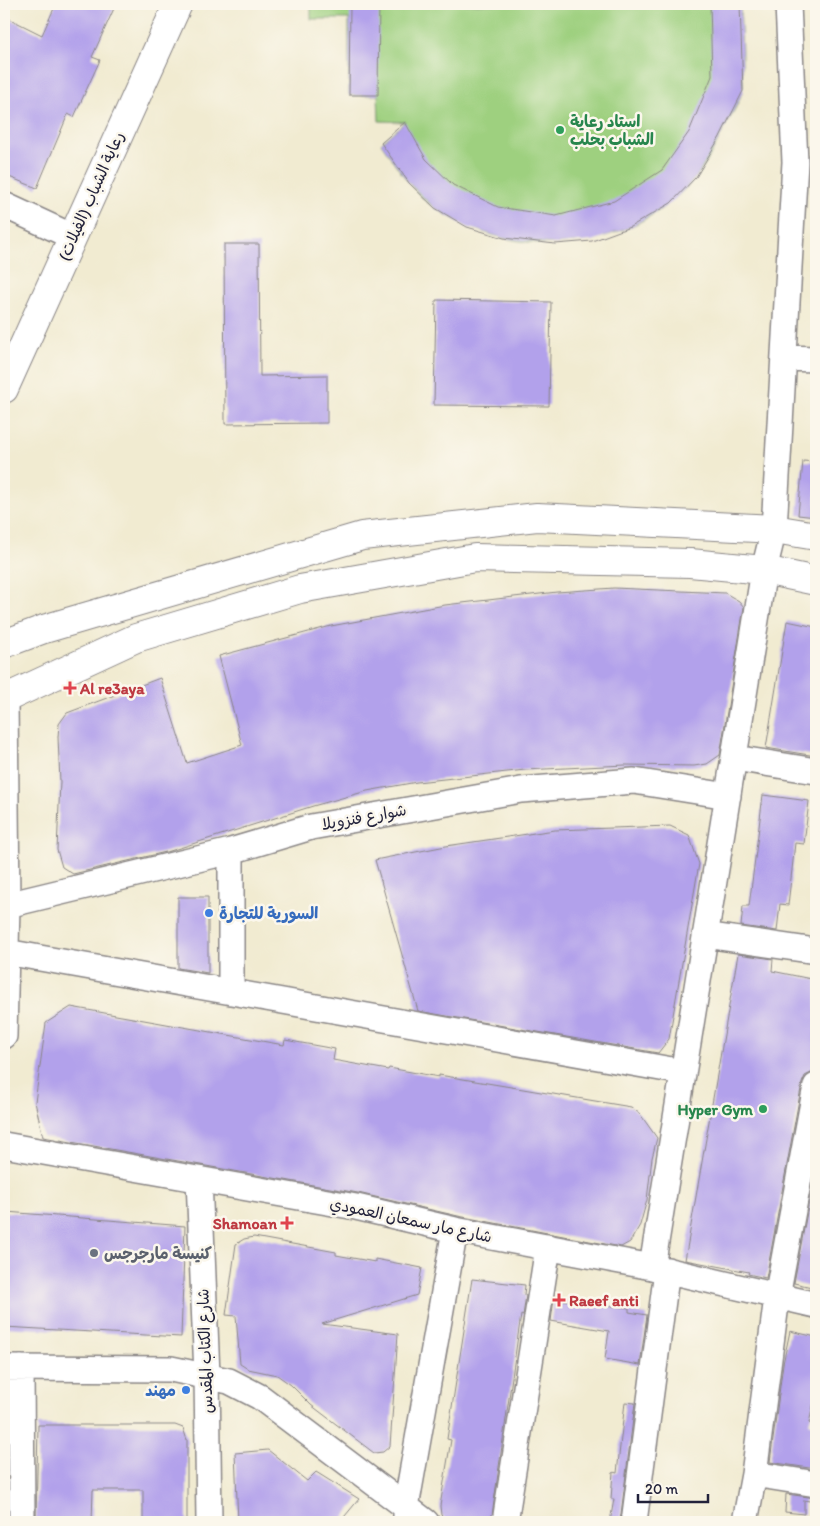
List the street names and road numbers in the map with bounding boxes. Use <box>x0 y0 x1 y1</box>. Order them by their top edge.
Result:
street label: رعاية الشباب (الفيلات) <box>54 129 128 263</box>
street label: شوارع فنزويلا <box>320 800 408 836</box>
street label: شارع مار سمعان العمودي <box>328 1194 494 1248</box>
street label: شارع الكتاب المقدس <box>193 1288 219 1414</box>

